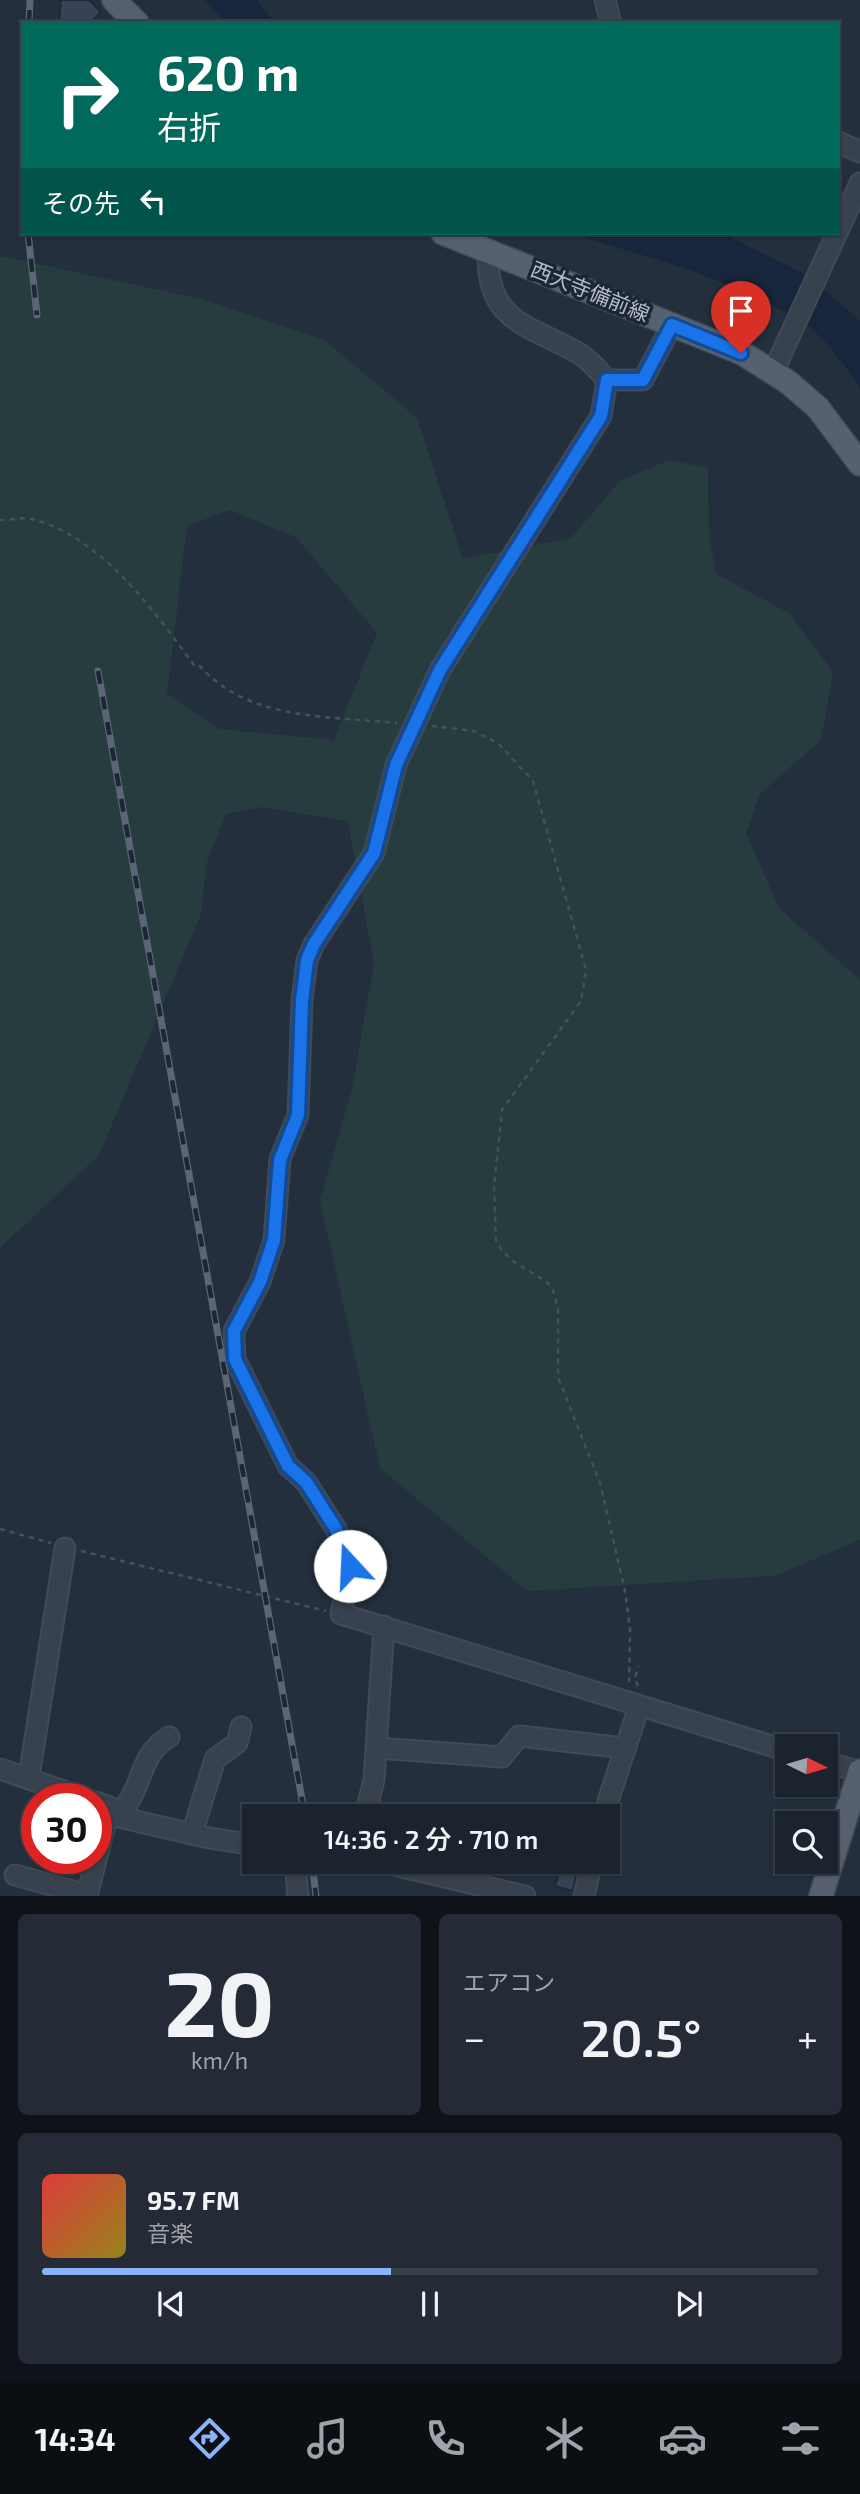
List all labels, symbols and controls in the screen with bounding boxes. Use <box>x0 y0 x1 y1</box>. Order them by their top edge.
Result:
text: 620 m <box>157 42 299 101</box>
icon: right <box>42 49 133 140</box>
text: 右折 <box>157 107 221 145</box>
icon: left <box>134 182 172 220</box>
text: その先 <box>42 187 120 218</box>
street label: 西大寺備前線 <box>527 255 654 326</box>
pin <box>711 281 771 353</box>
icon: arrive <box>722 292 760 330</box>
position arrow <box>313 1529 387 1603</box>
north arrow <box>775 1734 838 1797</box>
map controls <box>775 1734 838 1874</box>
speed limit sign: 30 <box>21 1783 112 1874</box>
button: search <box>775 1811 838 1874</box>
text: 14:36 · 2 分 · 710 m <box>324 1823 538 1854</box>
text: 20 <box>164 1946 275 2055</box>
text: エアコン <box>463 1968 555 1996</box>
text: 20.5° <box>581 2005 702 2067</box>
text: − <box>463 2014 485 2060</box>
text: + <box>797 2014 818 2060</box>
text: km/h <box>191 2046 248 2074</box>
text: 95.7 FM <box>147 2184 240 2215</box>
text: 音楽 <box>147 2219 193 2247</box>
icon: previous <box>152 2285 190 2323</box>
icon: pause <box>411 2285 449 2323</box>
icon: next <box>670 2285 708 2323</box>
icon: directions <box>185 2414 234 2463</box>
icon: music <box>303 2414 352 2463</box>
icon: phone <box>421 2414 470 2463</box>
icon: climate <box>540 2414 589 2463</box>
icon: car <box>658 2414 707 2463</box>
icon: filters <box>776 2414 825 2463</box>
text: 14:34 <box>35 2419 116 2457</box>

